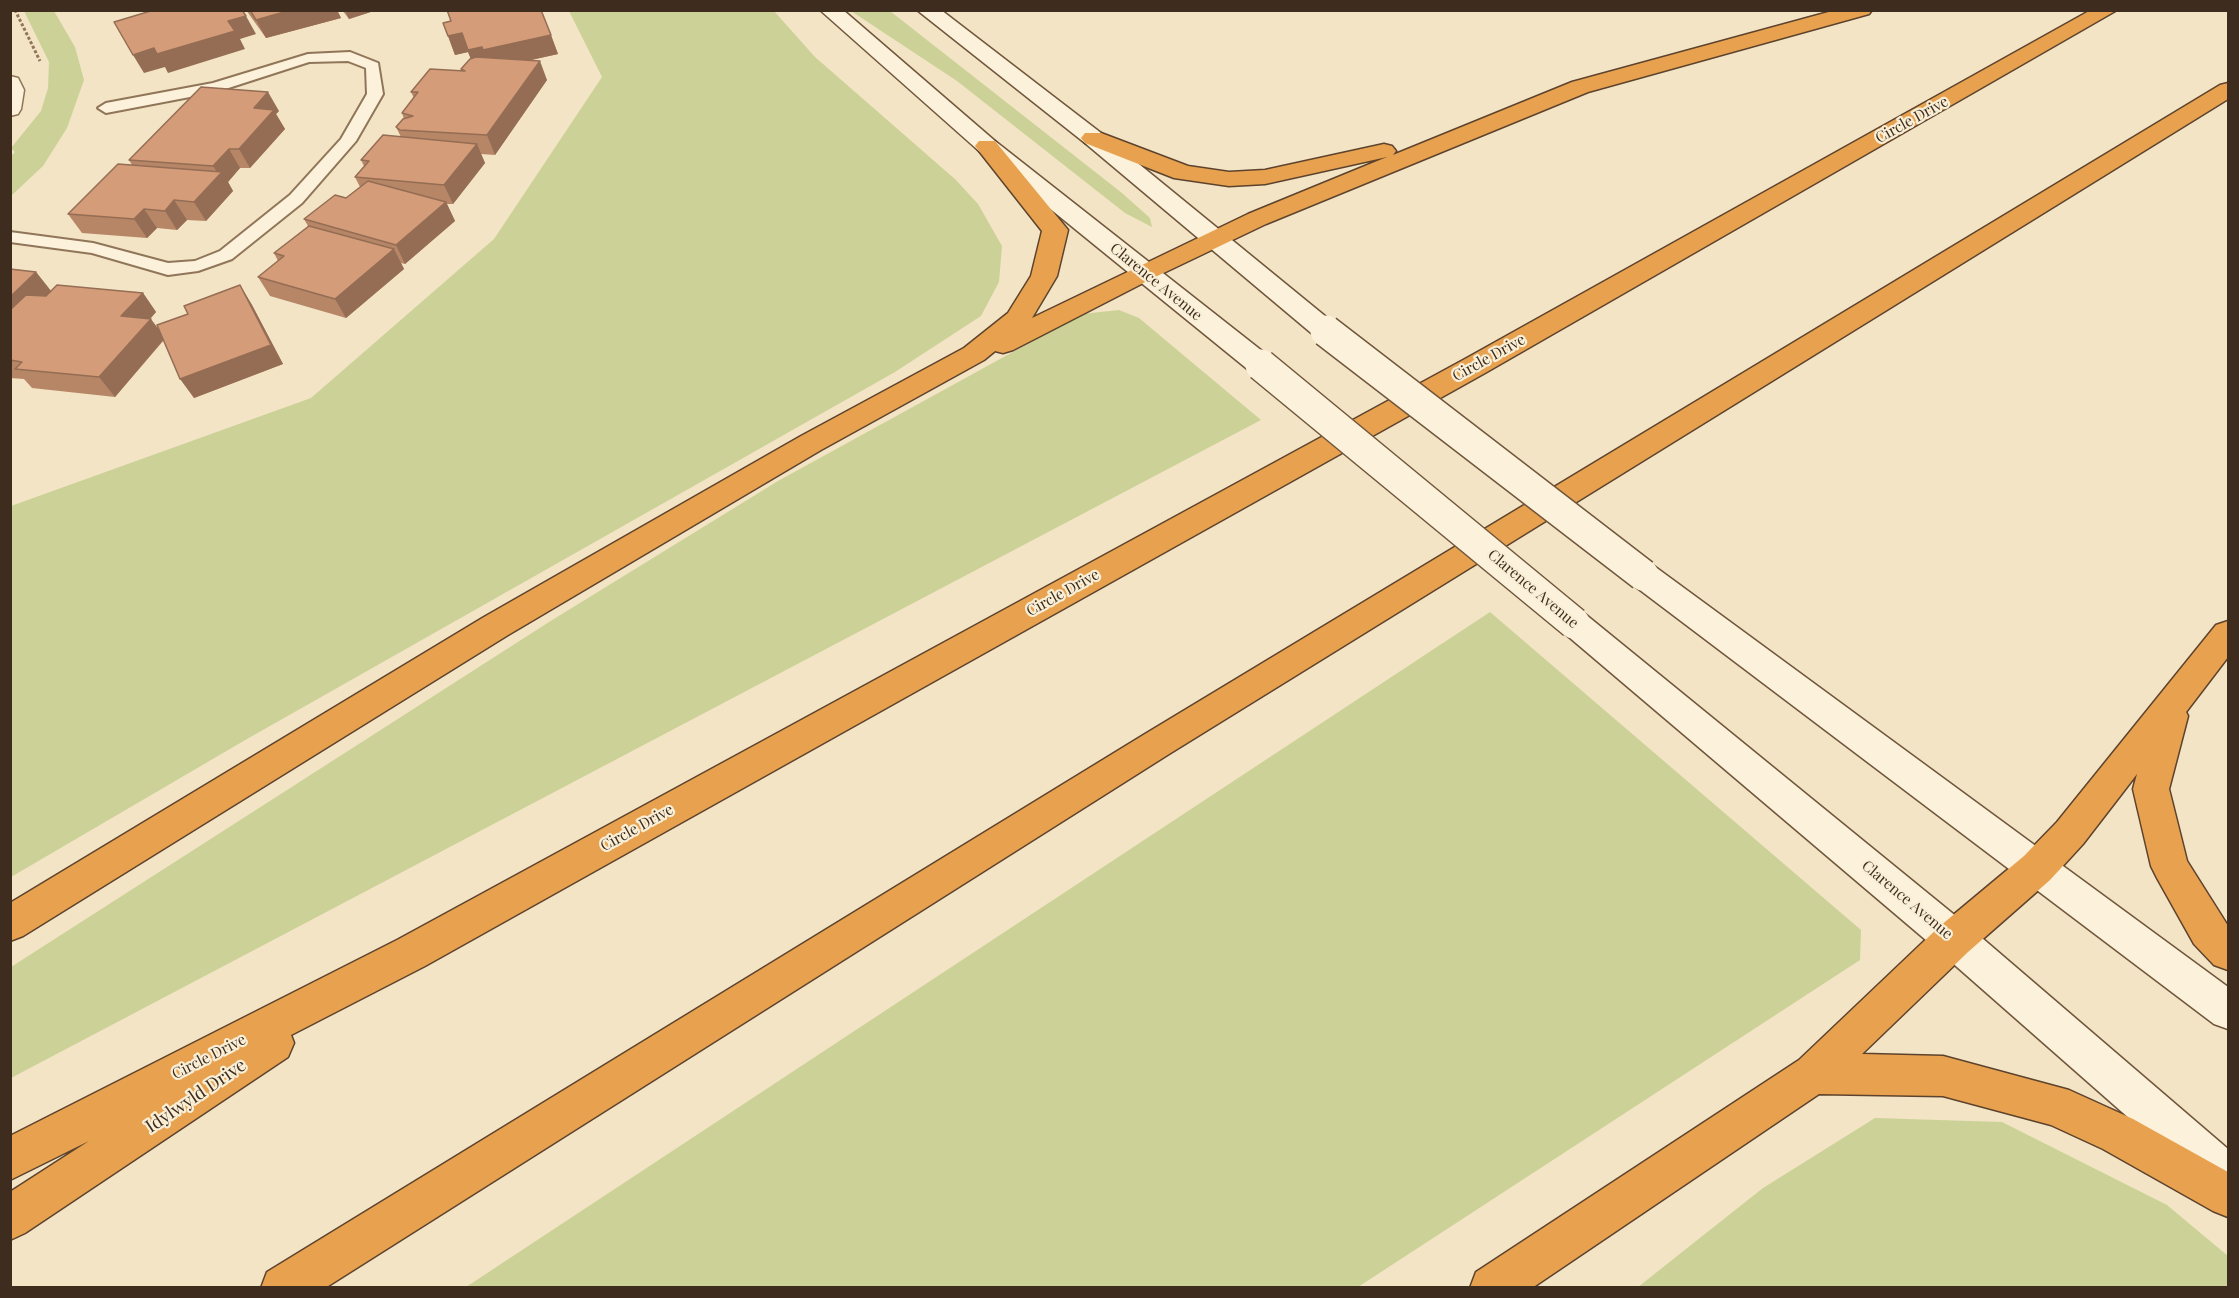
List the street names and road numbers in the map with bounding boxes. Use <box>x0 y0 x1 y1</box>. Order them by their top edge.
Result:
street label: Circle Drive <box>1872 93 1952 147</box>
street label: Clarence Avenue <box>1106 239 1206 325</box>
street label: Circle Drive <box>1449 331 1529 385</box>
street label: Clarence Avenue <box>1484 546 1582 632</box>
street label: Circle Drive <box>1023 566 1103 620</box>
street label: Circle Drive <box>597 801 677 855</box>
street label: Clarence Avenue <box>1858 857 1956 943</box>
street label: Circle Drive <box>169 1031 249 1083</box>
street label: Idylwyld Drive <box>142 1054 250 1138</box>

